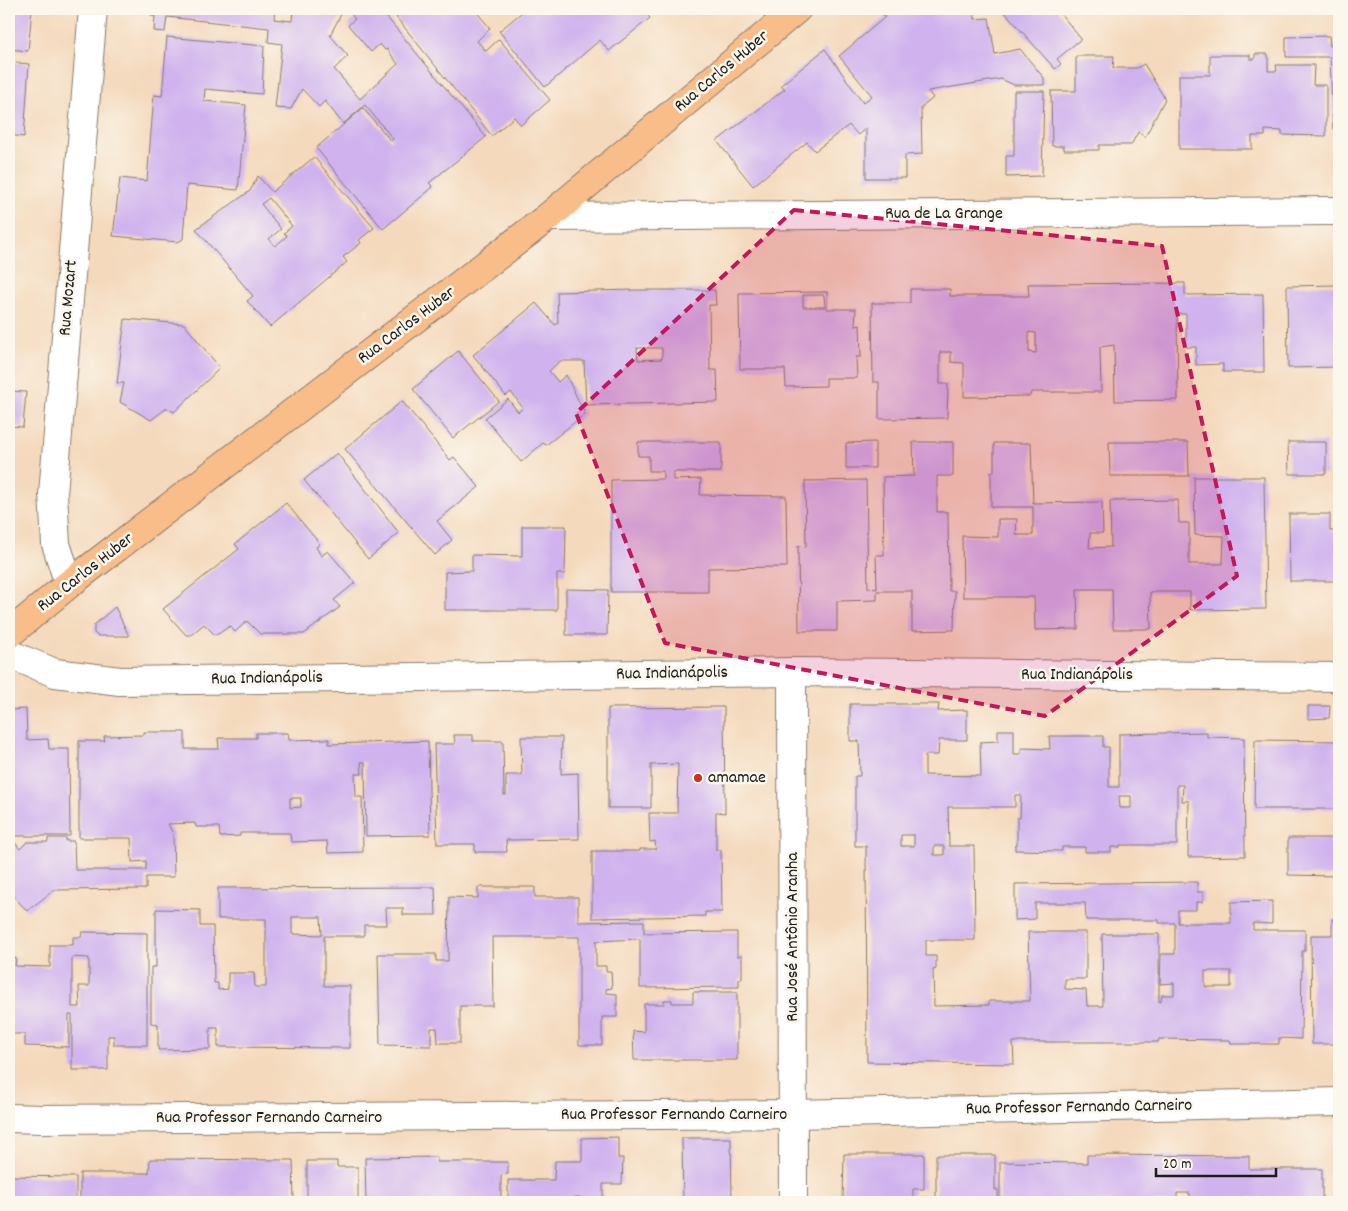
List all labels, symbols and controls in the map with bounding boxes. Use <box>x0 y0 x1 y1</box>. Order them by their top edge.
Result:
street label: Rua Carlos Huber <box>669 25 775 119</box>
street label: Rua de La Grange <box>885 202 1003 227</box>
street label: Rua Mozart <box>53 259 85 337</box>
street label: Rua Carlos Huber <box>353 281 461 371</box>
street label: Rua Carlos Huber <box>32 527 140 619</box>
street label: Rua Indianápolis <box>616 661 728 687</box>
street label: Rua Indianápolis <box>1021 663 1133 688</box>
street label: Rua Indianápolis <box>211 666 323 692</box>
place label: amamae <box>708 766 766 791</box>
marker: amamae <box>692 772 704 784</box>
street label: Rua José Antônio Aranha <box>781 852 806 1022</box>
street label: Rua Professor Fernando Carneiro <box>965 1094 1193 1122</box>
street label: Rua Professor Fernando Carneiro <box>561 1103 787 1128</box>
street label: Rua Professor Fernando Carneiro <box>156 1106 382 1131</box>
scale bar <box>1156 1146 1276 1178</box>
text: 20 m <box>1163 1154 1191 1176</box>

